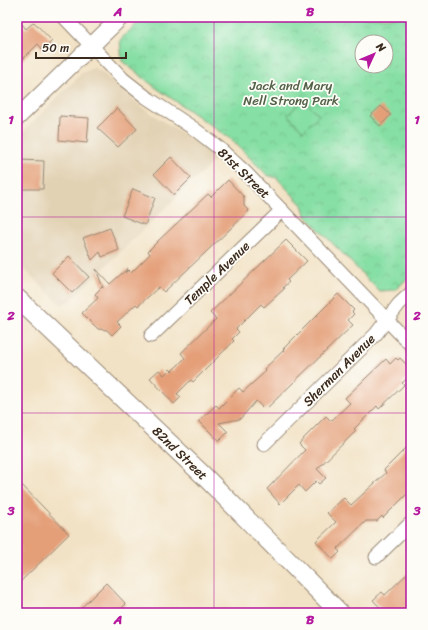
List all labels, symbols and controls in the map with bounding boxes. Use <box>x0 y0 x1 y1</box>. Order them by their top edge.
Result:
text: A <box>113 0 122 23</box>
text: B <box>306 0 315 23</box>
scale bar <box>36 34 126 60</box>
north arrow <box>354 34 394 74</box>
text: 50 m <box>42 37 69 59</box>
text: N <box>371 37 391 57</box>
park label: Jack and Mary Nell Strong Park <box>243 74 339 112</box>
text: 1 <box>8 108 14 131</box>
text: 1 <box>414 108 420 131</box>
street label: 81st Street <box>212 142 276 204</box>
street label: Temple Avenue <box>178 235 256 311</box>
text: 2 <box>6 304 15 327</box>
text: 2 <box>412 304 421 327</box>
street label: Sherman Avenue <box>297 328 381 412</box>
street label: 82nd Street <box>147 420 214 486</box>
text: 3 <box>6 499 15 522</box>
text: 3 <box>412 499 421 522</box>
text: A <box>113 608 122 630</box>
text: B <box>306 608 315 630</box>

